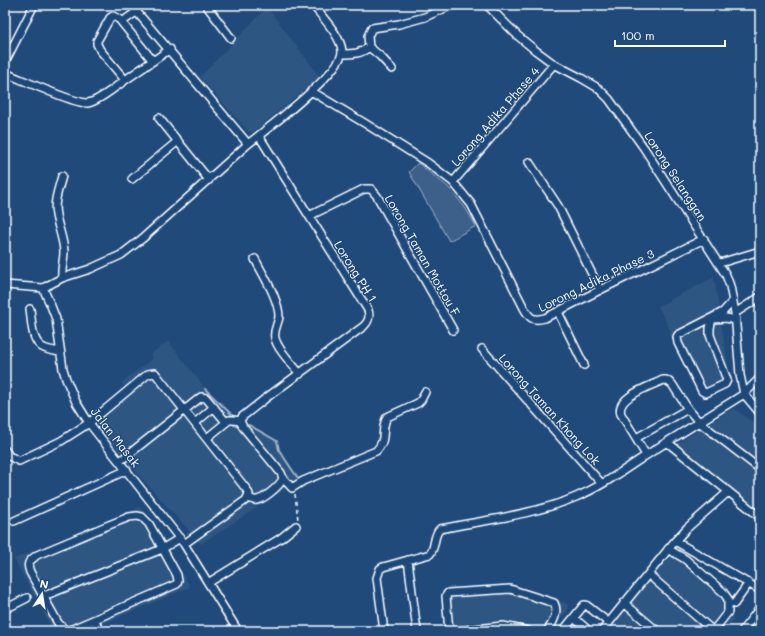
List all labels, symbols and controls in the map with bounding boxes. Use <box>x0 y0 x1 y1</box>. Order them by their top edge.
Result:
scale bar <box>615 22 725 48</box>
text: 100 m <box>621 27 655 43</box>
street label: Lorong Adika Phase 4 <box>447 63 543 169</box>
street label: Lorong Selanggan <box>641 128 711 224</box>
street label: Lorong Taman Mottou F <box>382 192 464 319</box>
street label: Lorong PH 1 <box>331 237 381 305</box>
street label: Lorong Adika Phase 3 <box>535 245 657 315</box>
street label: Lorong Taman Khong Lok <box>496 350 604 468</box>
street label: Jalan Masak <box>88 404 144 470</box>
north arrow <box>22 574 62 614</box>
text: N <box>39 576 50 592</box>

